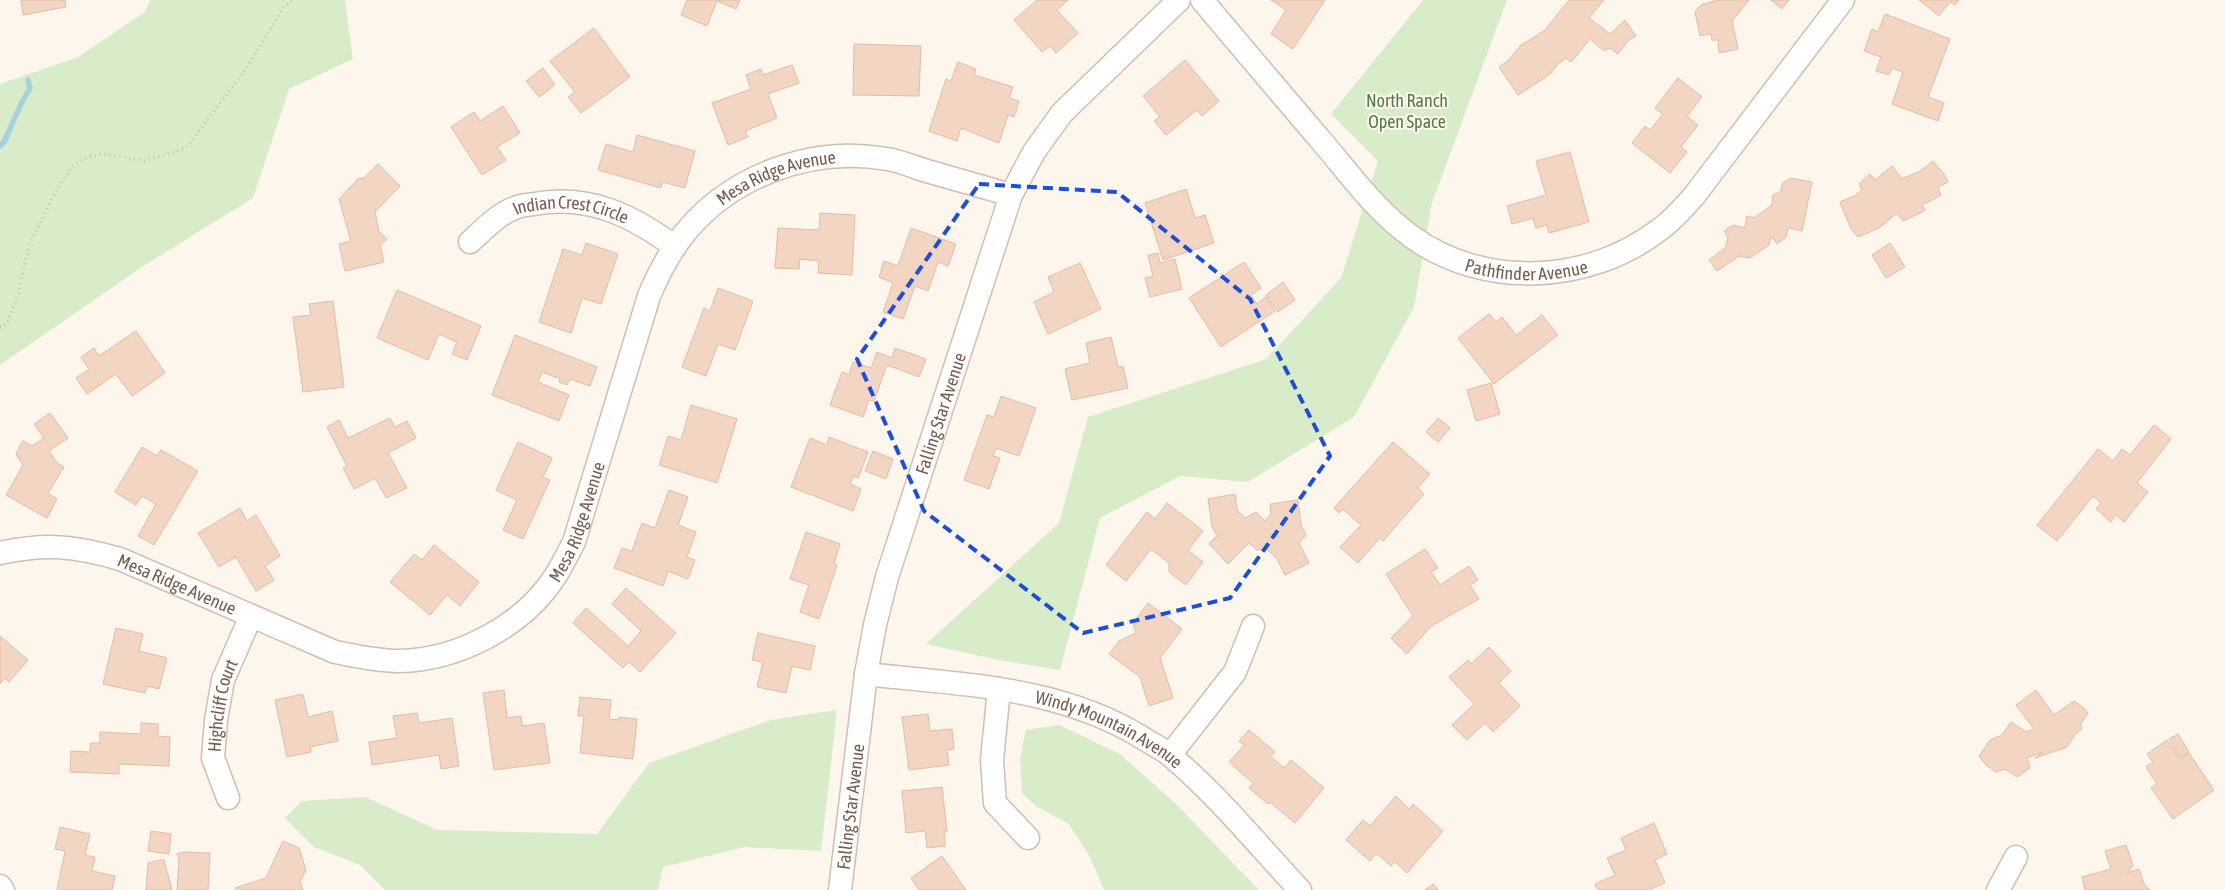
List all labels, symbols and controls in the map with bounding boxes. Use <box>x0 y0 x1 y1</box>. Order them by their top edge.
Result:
park label: North Ranch Open Space <box>1366 90 1448 132</box>
street label: Mesa Ridge Avenue <box>712 146 836 209</box>
street label: Indian Crest Circle <box>509 191 633 227</box>
street label: Pathfinder Avenue <box>1463 254 1590 284</box>
street label: Falling Star Avenue <box>911 350 970 477</box>
street label: Mesa Ridge Avenue <box>544 459 608 586</box>
street label: Mesa Ridge Avenue <box>115 549 240 619</box>
street label: Highcliff Court <box>203 656 241 753</box>
street label: Windy Mountain Avenue <box>1033 686 1187 772</box>
street label: Falling Star Avenue <box>832 742 868 871</box>

